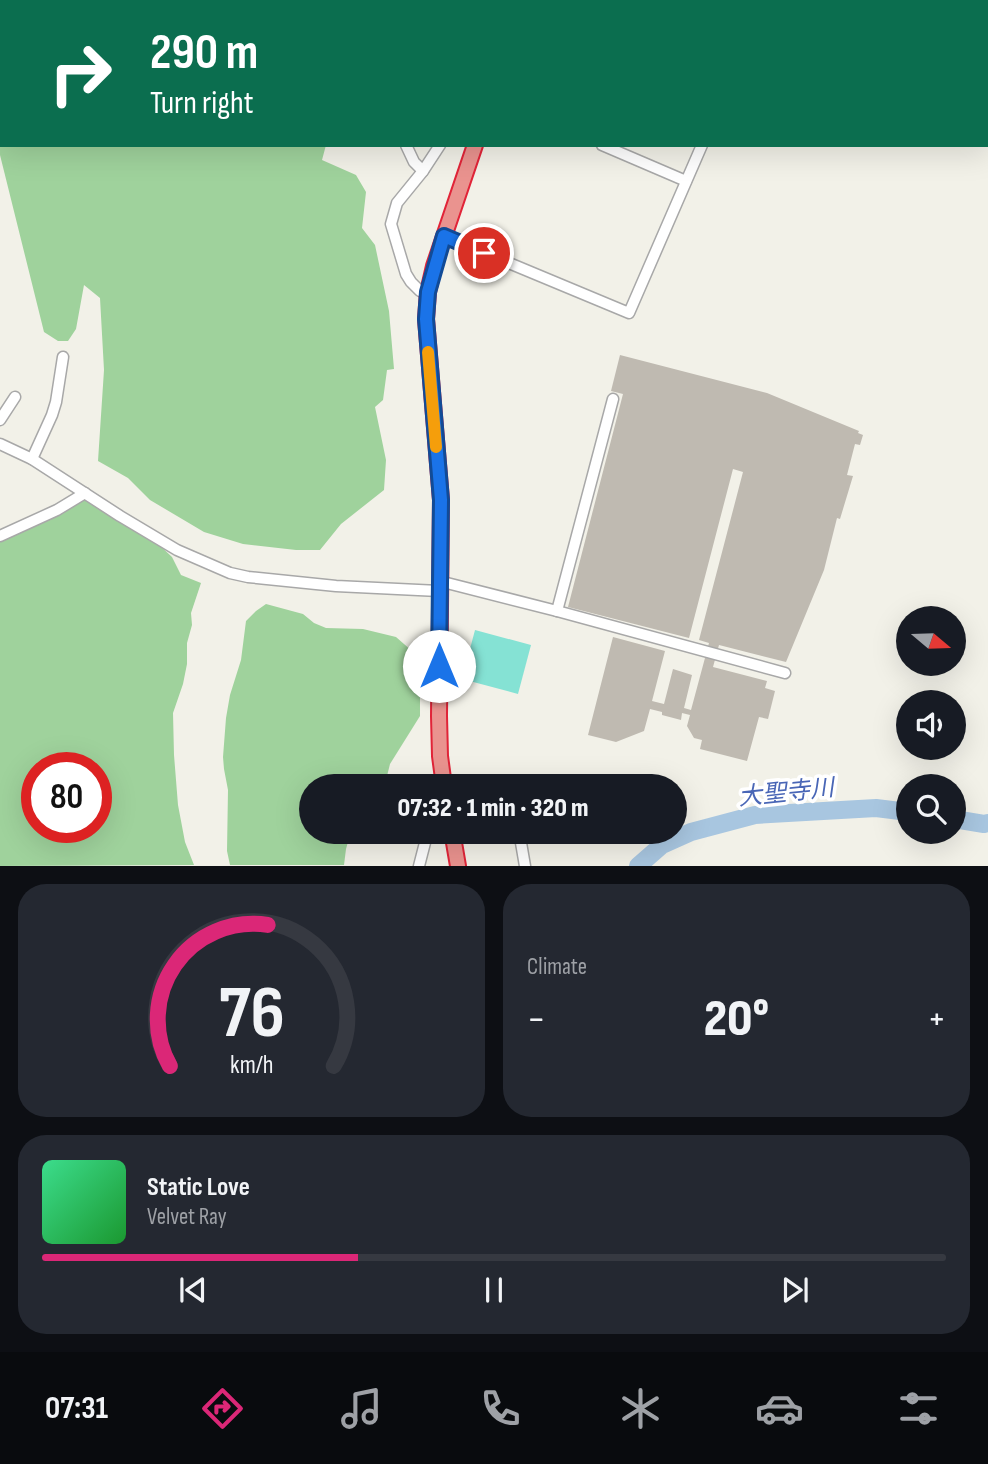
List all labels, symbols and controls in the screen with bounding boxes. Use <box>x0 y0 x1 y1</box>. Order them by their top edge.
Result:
text: 290 m <box>150 24 258 83</box>
icon: right <box>35 28 126 119</box>
text: Turn right <box>150 84 254 123</box>
pin <box>454 223 514 283</box>
icon: arrive <box>465 234 503 272</box>
north arrow <box>896 606 966 676</box>
map controls <box>896 606 966 844</box>
position arrow <box>402 629 476 703</box>
button: sound <box>896 690 966 760</box>
speed limit sign: 80 <box>21 752 112 843</box>
water label: 大聖寺川 <box>737 773 838 812</box>
button: search <box>896 774 966 844</box>
text: 07:32 · 1 min · 320 m <box>398 793 588 824</box>
text: Climate <box>527 953 587 981</box>
text: 76 <box>219 971 284 1059</box>
text: 20° <box>704 988 769 1051</box>
text: − <box>527 997 546 1042</box>
text: + <box>927 997 946 1042</box>
text: km/h <box>230 1050 273 1081</box>
text: Static Love <box>147 1172 250 1203</box>
text: Velvet Ray <box>147 1203 227 1231</box>
icon: previous <box>174 1271 212 1309</box>
icon: pause <box>475 1271 513 1309</box>
icon: next <box>776 1271 814 1309</box>
icon: directions <box>198 1384 247 1433</box>
icon: music <box>337 1384 386 1433</box>
icon: phone <box>476 1384 525 1433</box>
icon: climate <box>616 1384 665 1433</box>
icon: car <box>755 1384 804 1433</box>
icon: filters <box>894 1384 943 1433</box>
text: 07:31 <box>45 1389 108 1428</box>

